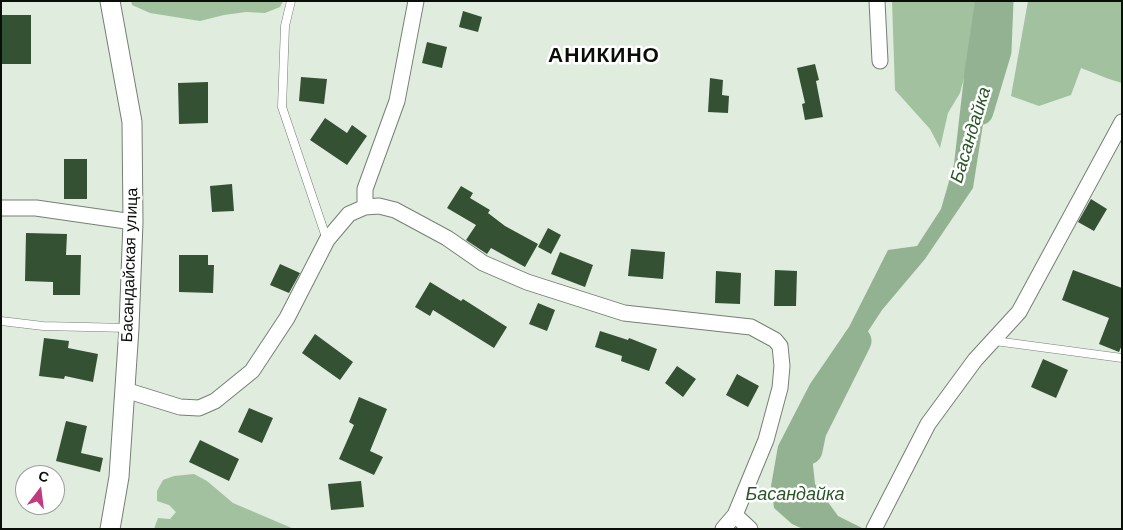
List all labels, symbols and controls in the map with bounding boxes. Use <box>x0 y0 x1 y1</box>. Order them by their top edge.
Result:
district label: АНИКИНО <box>547 43 661 69</box>
water label: Басандайка <box>946 84 996 186</box>
street label: Басандайская улица <box>118 187 142 343</box>
north arrow <box>15 465 65 515</box>
text: С <box>37 467 51 486</box>
water label: Басандайка <box>745 484 845 506</box>

